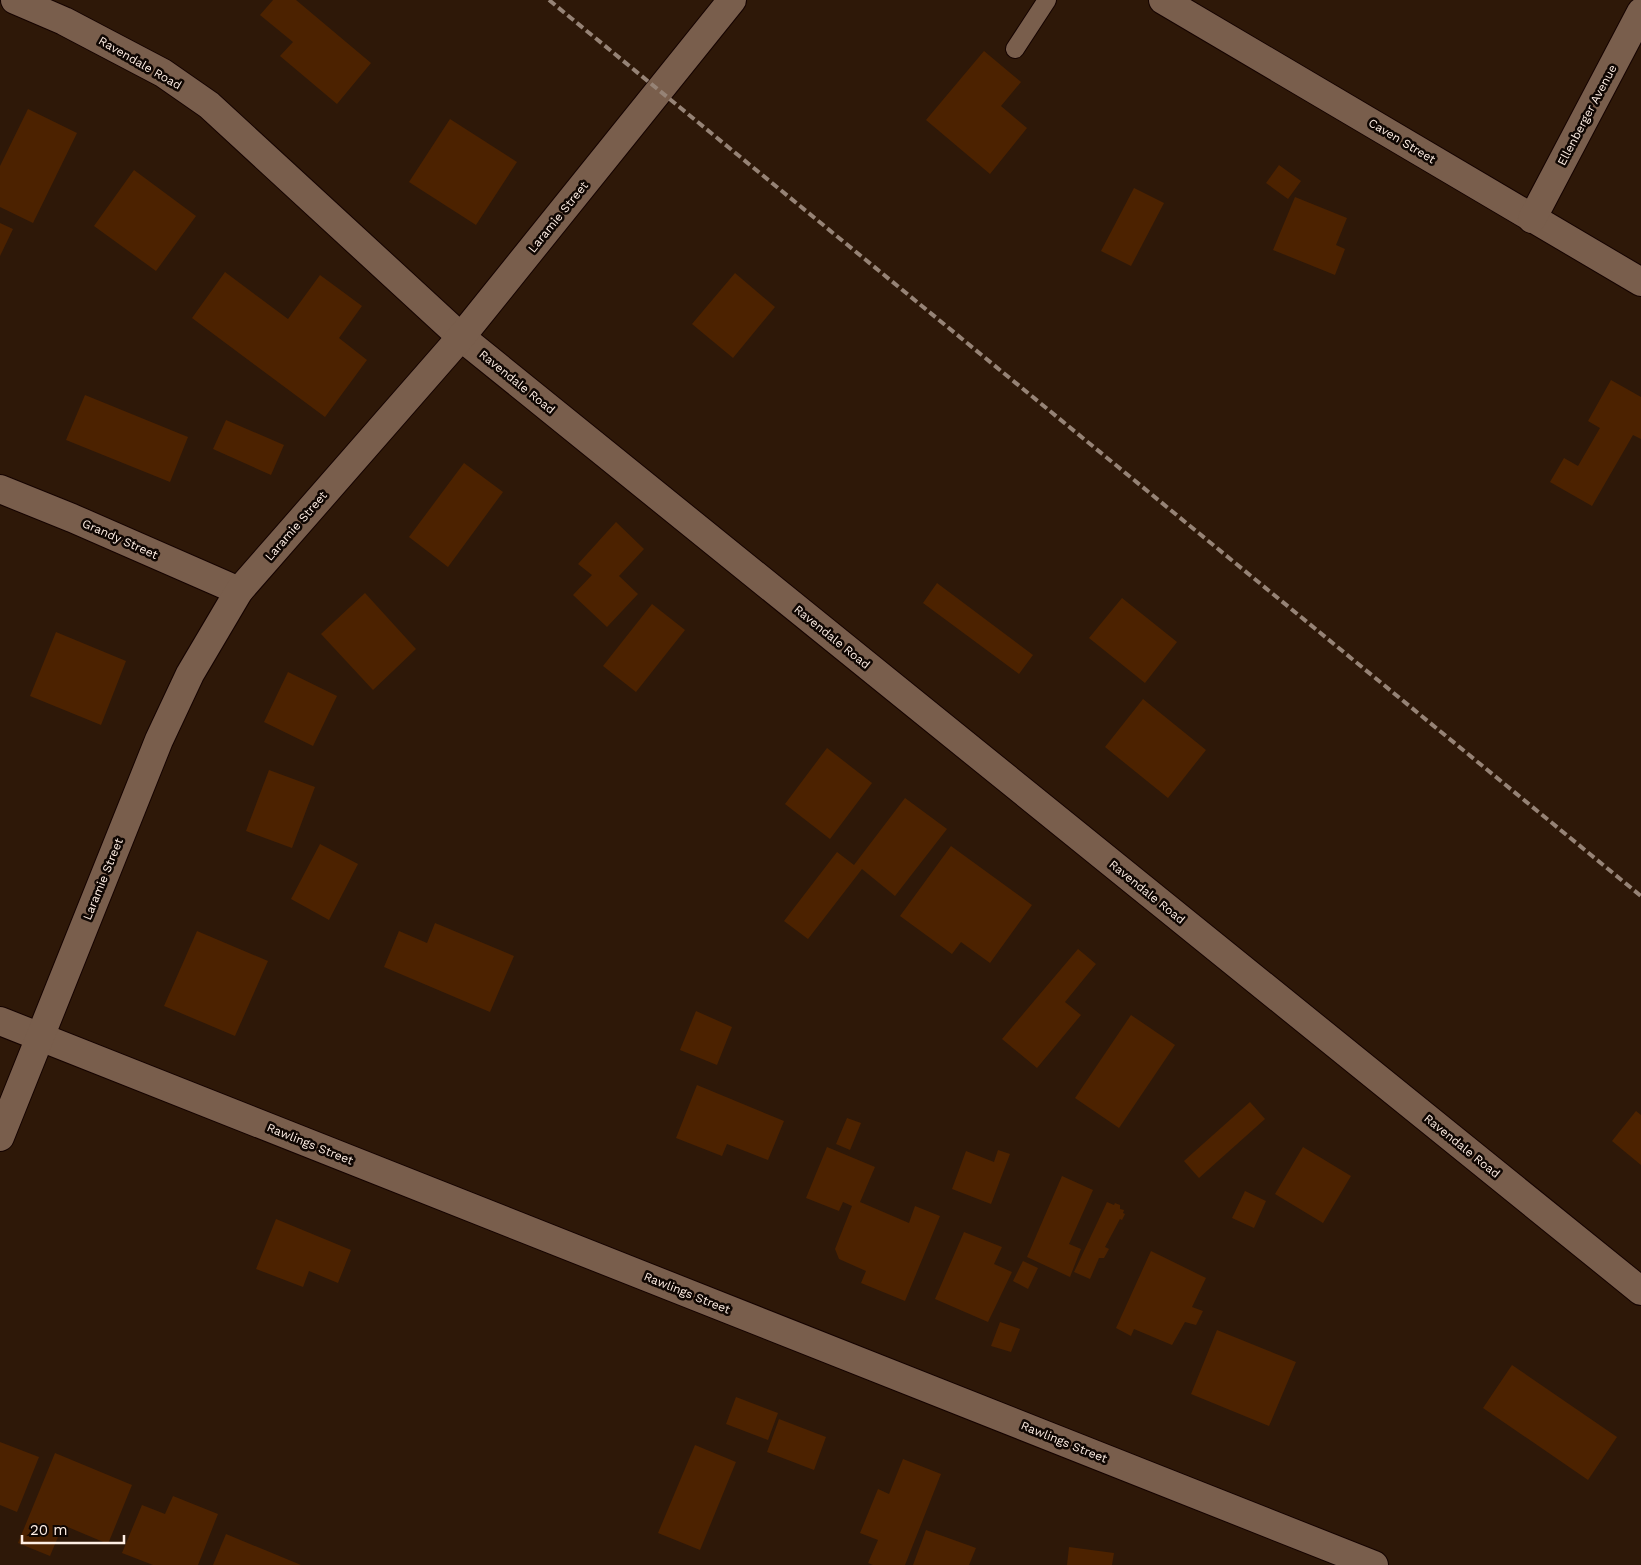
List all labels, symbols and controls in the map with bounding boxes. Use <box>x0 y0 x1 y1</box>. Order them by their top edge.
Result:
street label: Ravendale Road <box>96 34 184 92</box>
street label: Ellenberger Avenue <box>1554 62 1620 168</box>
street label: Caven Street <box>1366 116 1438 166</box>
street label: Laramie Street <box>525 179 591 255</box>
street label: Ravendale Road <box>476 347 558 417</box>
street label: Laramie Street <box>262 488 330 564</box>
street label: Grandy Street <box>80 516 160 562</box>
street label: Ravendale Road <box>791 602 873 672</box>
street label: Laramie Street <box>80 836 126 922</box>
street label: Ravendale Road <box>1106 857 1188 927</box>
street label: Ravendale Road <box>1421 1111 1503 1181</box>
street label: Rawlings Street <box>265 1120 355 1168</box>
street label: Rawlings Street <box>642 1269 732 1317</box>
street label: Rawlings Street <box>1019 1418 1109 1466</box>
scale bar <box>22 1512 125 1544</box>
text: 20 m <box>30 1521 68 1539</box>

